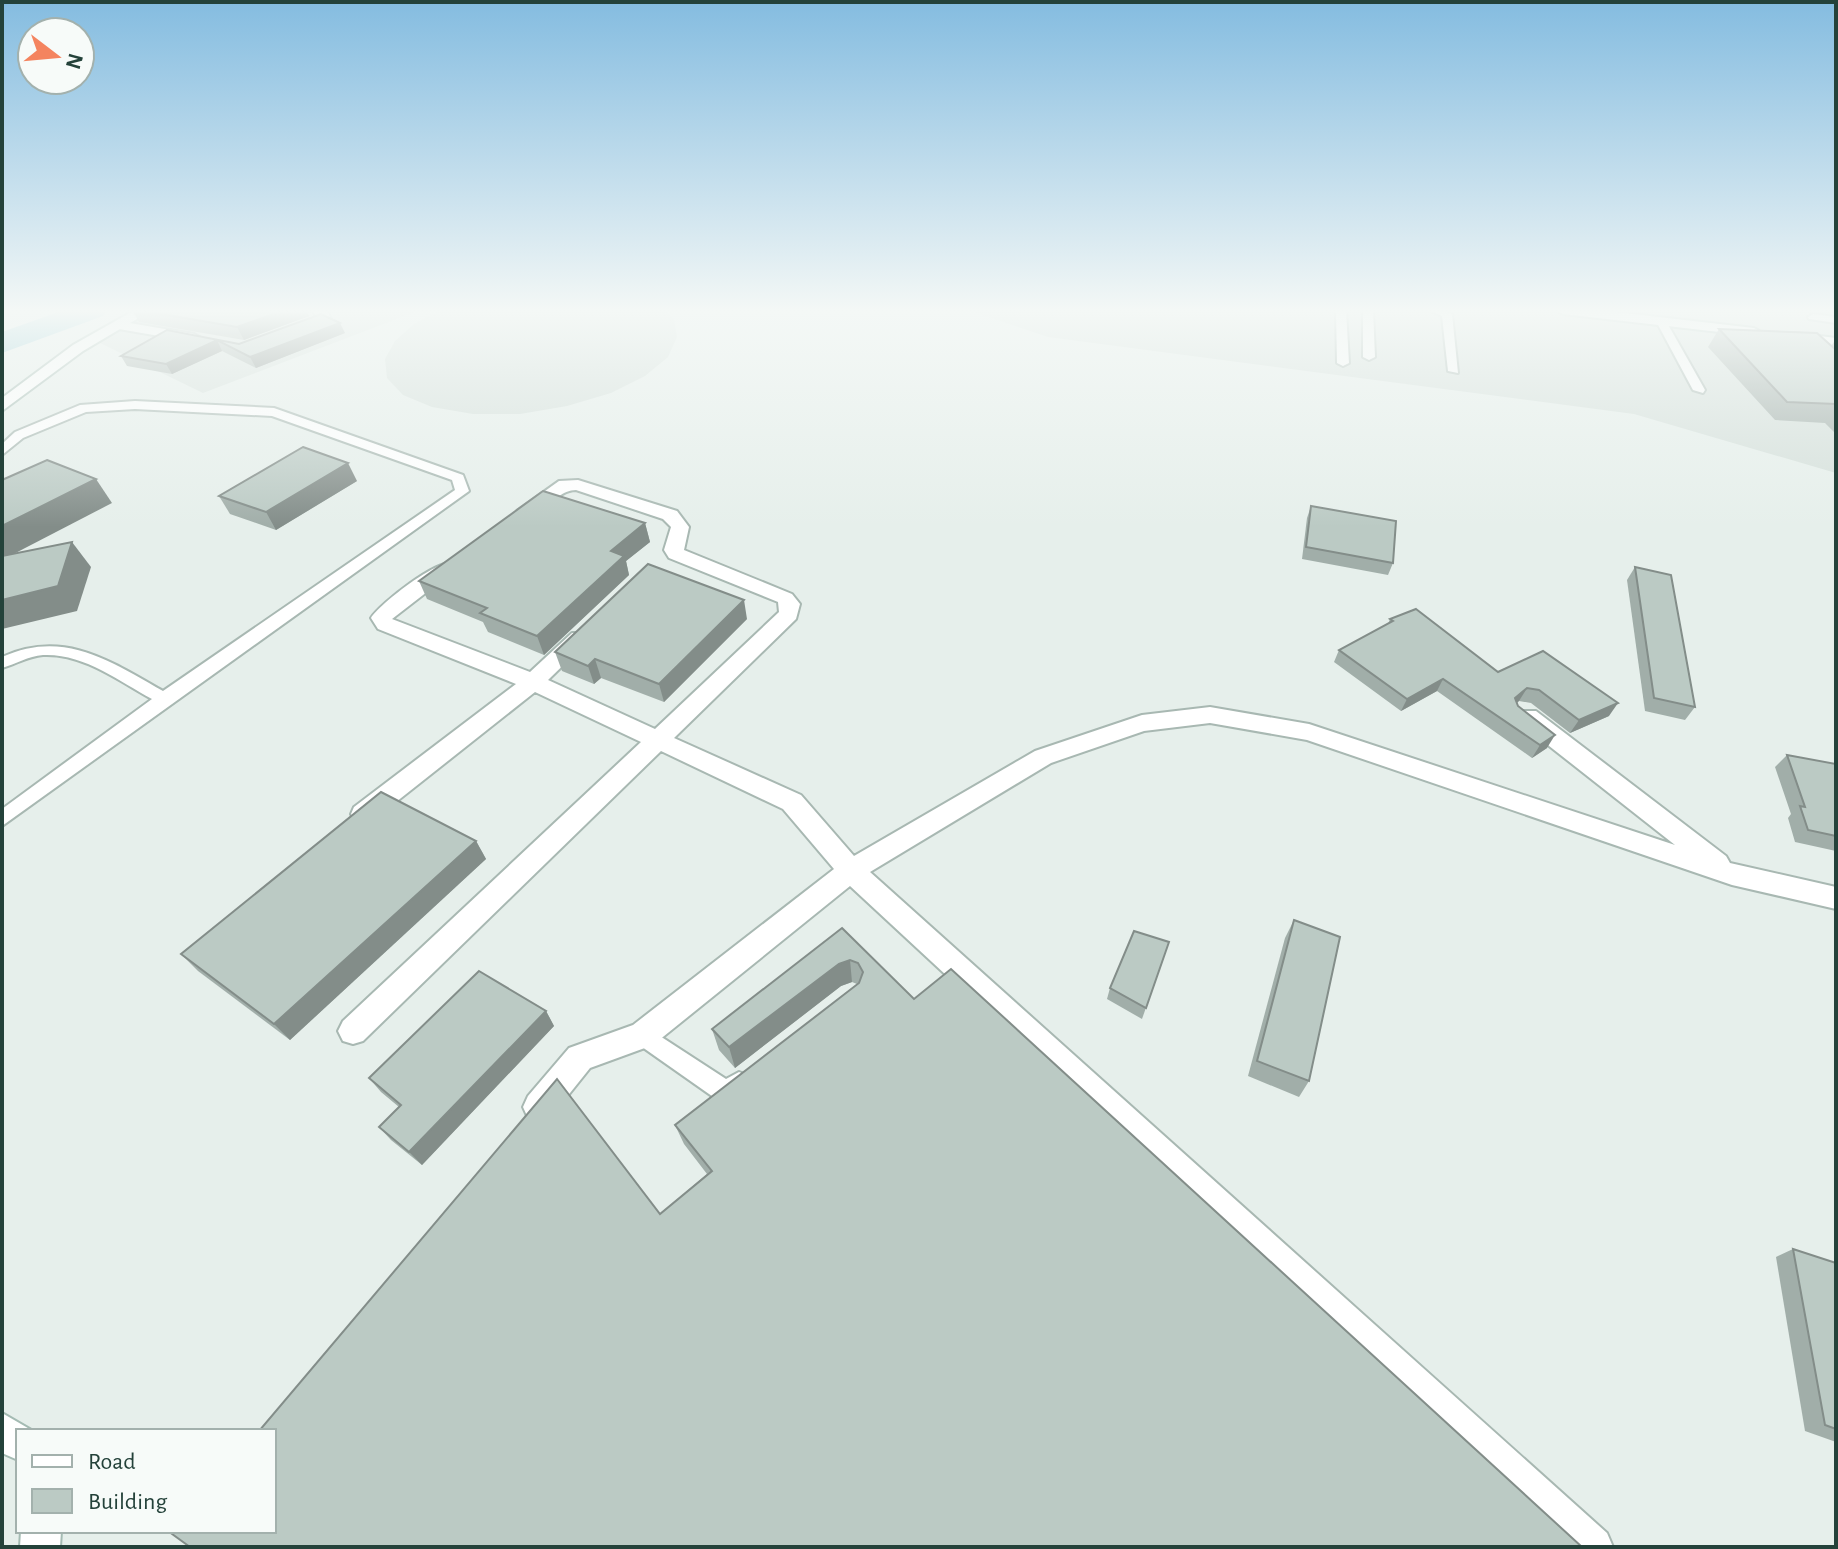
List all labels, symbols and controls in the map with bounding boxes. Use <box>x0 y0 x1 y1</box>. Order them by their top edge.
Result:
north arrow <box>16 16 96 96</box>
text: N <box>62 51 87 72</box>
legend <box>16 1429 276 1533</box>
text: Road <box>88 1450 136 1474</box>
text: Building <box>88 1490 167 1514</box>

